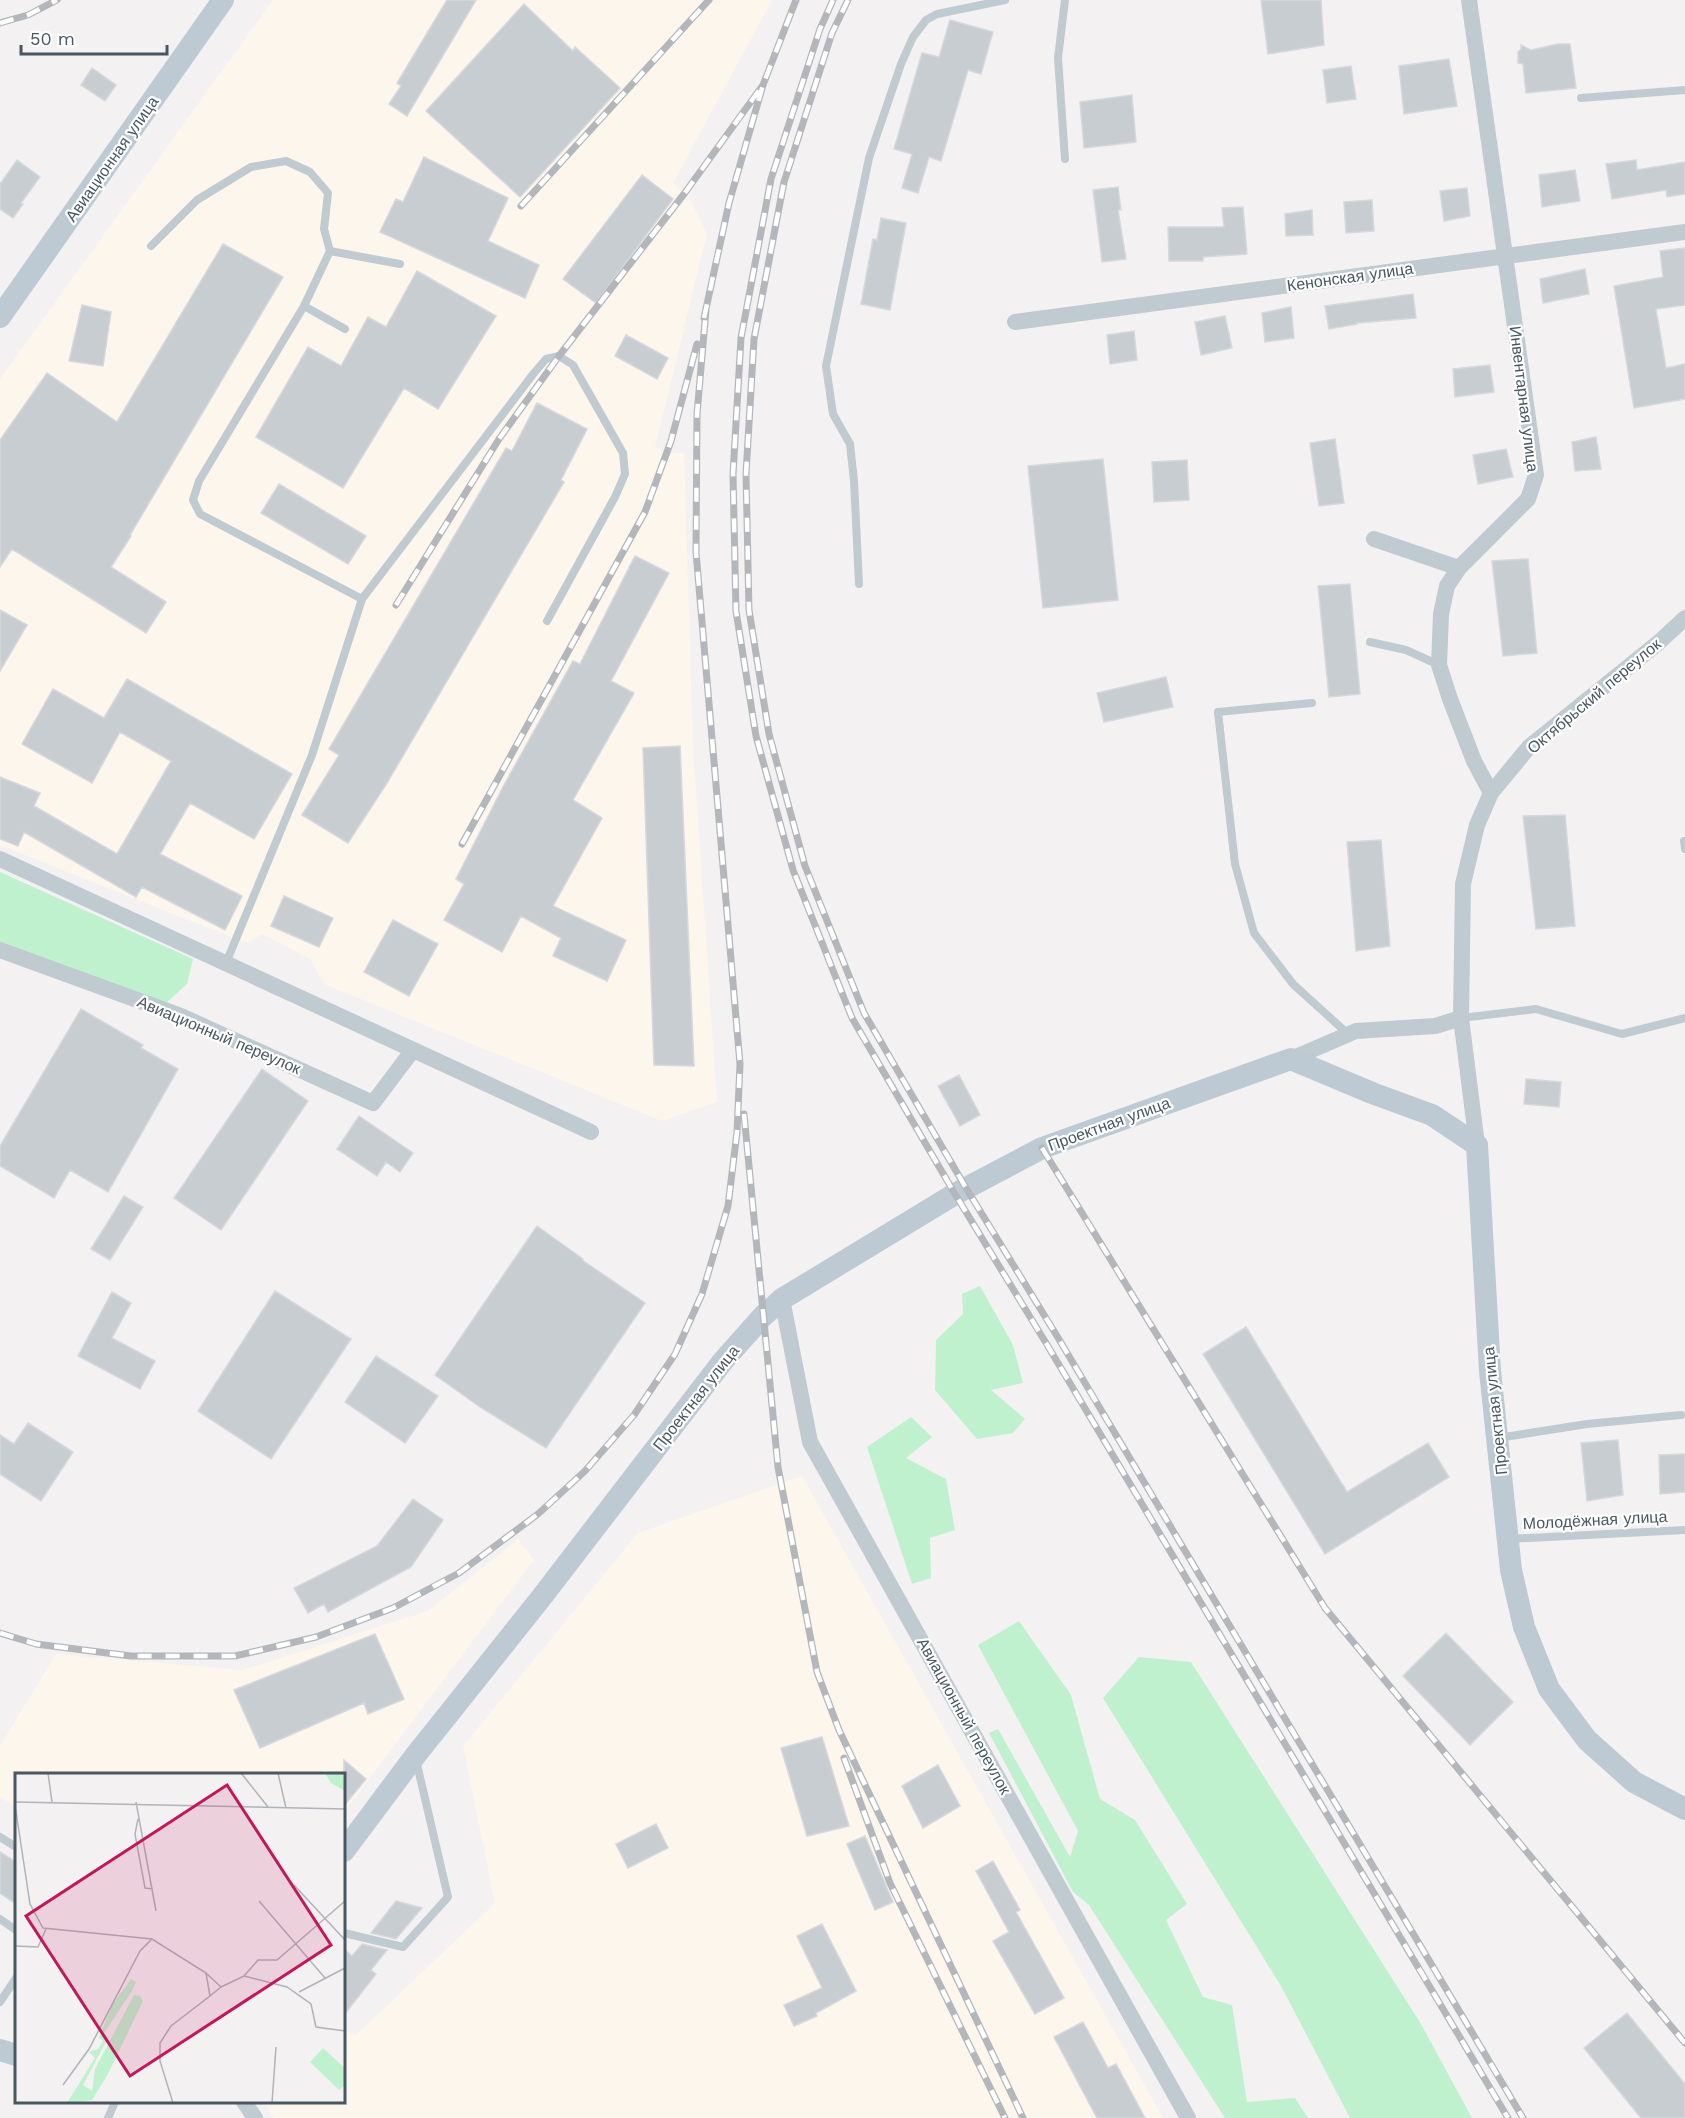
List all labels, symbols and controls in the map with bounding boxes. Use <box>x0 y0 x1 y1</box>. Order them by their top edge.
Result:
scale bar <box>21 18 166 56</box>
text: 50 m <box>30 28 75 49</box>
street label: Авиационная улица <box>62 93 162 225</box>
street label: Кенонская улица <box>1286 259 1414 295</box>
street label: Инвентарная улица <box>1506 325 1542 473</box>
street label: Октябрьский переулок <box>1523 634 1665 757</box>
street label: Авиационный переулок <box>134 992 305 1078</box>
street label: Проектная улица <box>1045 1093 1173 1155</box>
street label: Проектная улица <box>649 1341 743 1454</box>
street label: Проектная улица <box>1479 1346 1511 1476</box>
street label: Молодёжная улица <box>1522 1507 1668 1533</box>
street label: Авиационный переулок <box>913 1635 1015 1798</box>
inset map <box>15 1773 345 2103</box>

